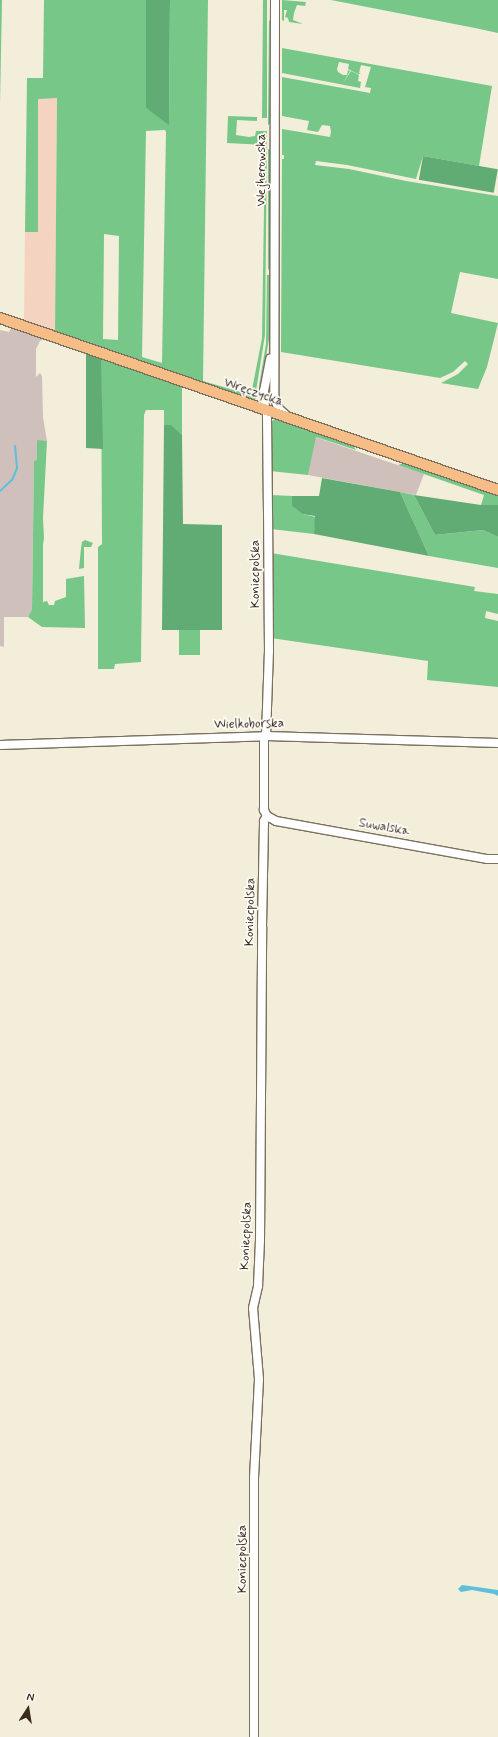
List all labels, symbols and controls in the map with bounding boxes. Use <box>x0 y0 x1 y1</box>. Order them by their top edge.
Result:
street label: Wejherowska <box>254 134 270 206</box>
street label: Wręczycka <box>221 376 285 410</box>
street label: Koniecpolska <box>248 540 264 608</box>
street label: Wielkoborska <box>214 717 284 733</box>
street label: Suwalska <box>357 816 411 840</box>
street label: Koniecpolska <box>243 878 259 946</box>
street label: Koniecpolska <box>238 1202 256 1270</box>
street label: Koniecpolska <box>235 1525 251 1593</box>
north arrow <box>8 1689 48 1729</box>
text: N <box>25 1690 36 1705</box>

